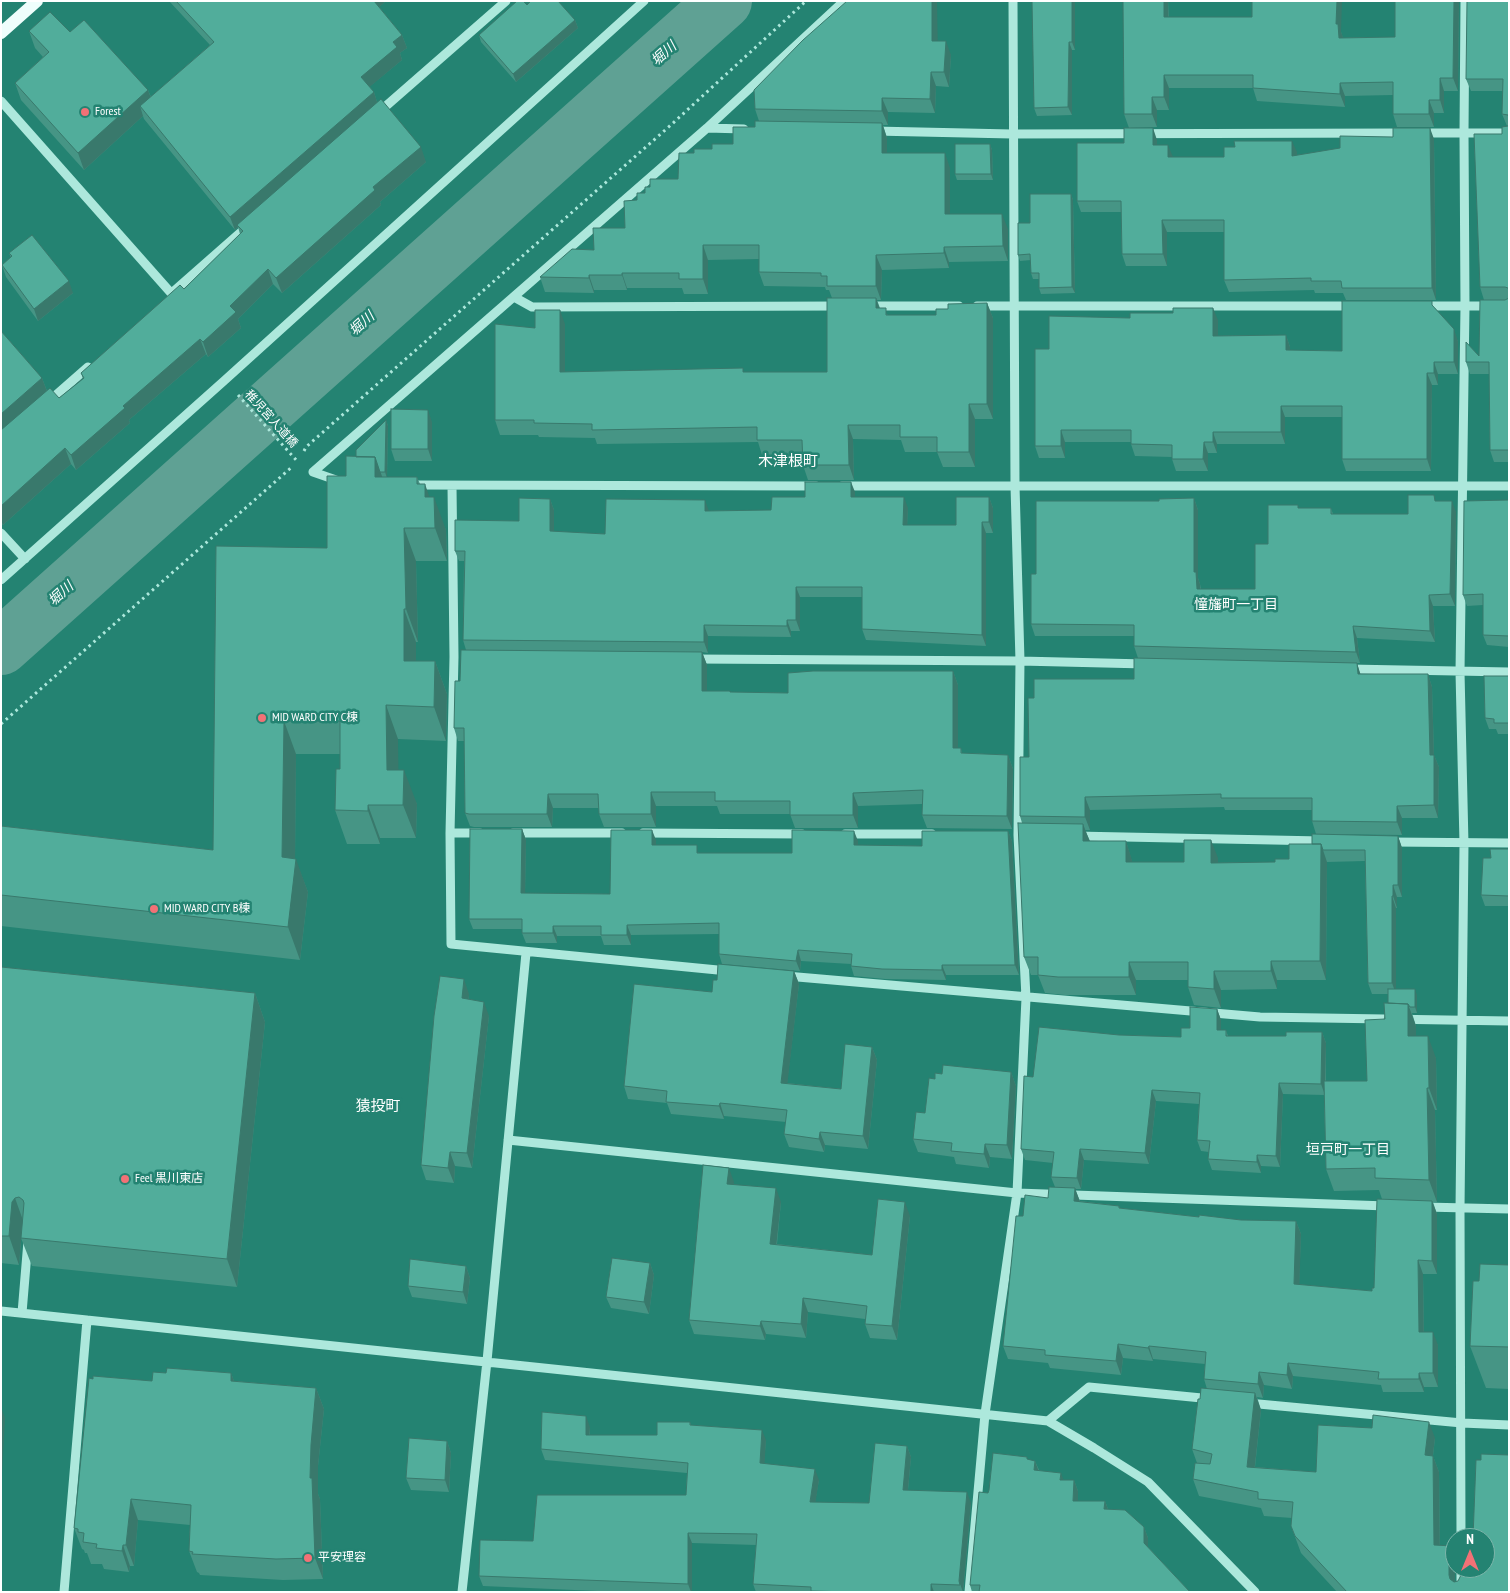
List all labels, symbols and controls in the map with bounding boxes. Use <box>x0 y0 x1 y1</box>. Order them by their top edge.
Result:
water label: 堀川 <box>648 38 680 70</box>
place label: Forest <box>95 105 121 119</box>
marker: Forest <box>79 106 91 118</box>
water label: 堀川 <box>346 308 378 340</box>
street label: 稚児宮人道橋 <box>242 387 300 451</box>
district label: 木津根町 <box>758 453 818 471</box>
water label: 堀川 <box>45 578 77 610</box>
district label: 憧旛町一丁目 <box>1194 597 1278 613</box>
place label: MID WARD CITY C棟 <box>272 711 358 725</box>
marker: MID WARD CITY C棟 <box>256 712 268 724</box>
place label: MID WARD CITY B棟 <box>164 902 250 916</box>
marker: MID WARD CITY B棟 <box>148 903 160 915</box>
district label: 猿投町 <box>356 1098 400 1116</box>
district label: 垣戸町一丁目 <box>1306 1142 1390 1158</box>
place label: Feel 黒川東店 <box>135 1172 203 1186</box>
marker: Feel 黒川東店 <box>119 1173 131 1185</box>
north arrow <box>1445 1528 1495 1578</box>
text: N <box>1466 1530 1474 1548</box>
place label: 平安理容 <box>318 1551 366 1565</box>
marker: 平安理容 <box>302 1552 314 1564</box>

